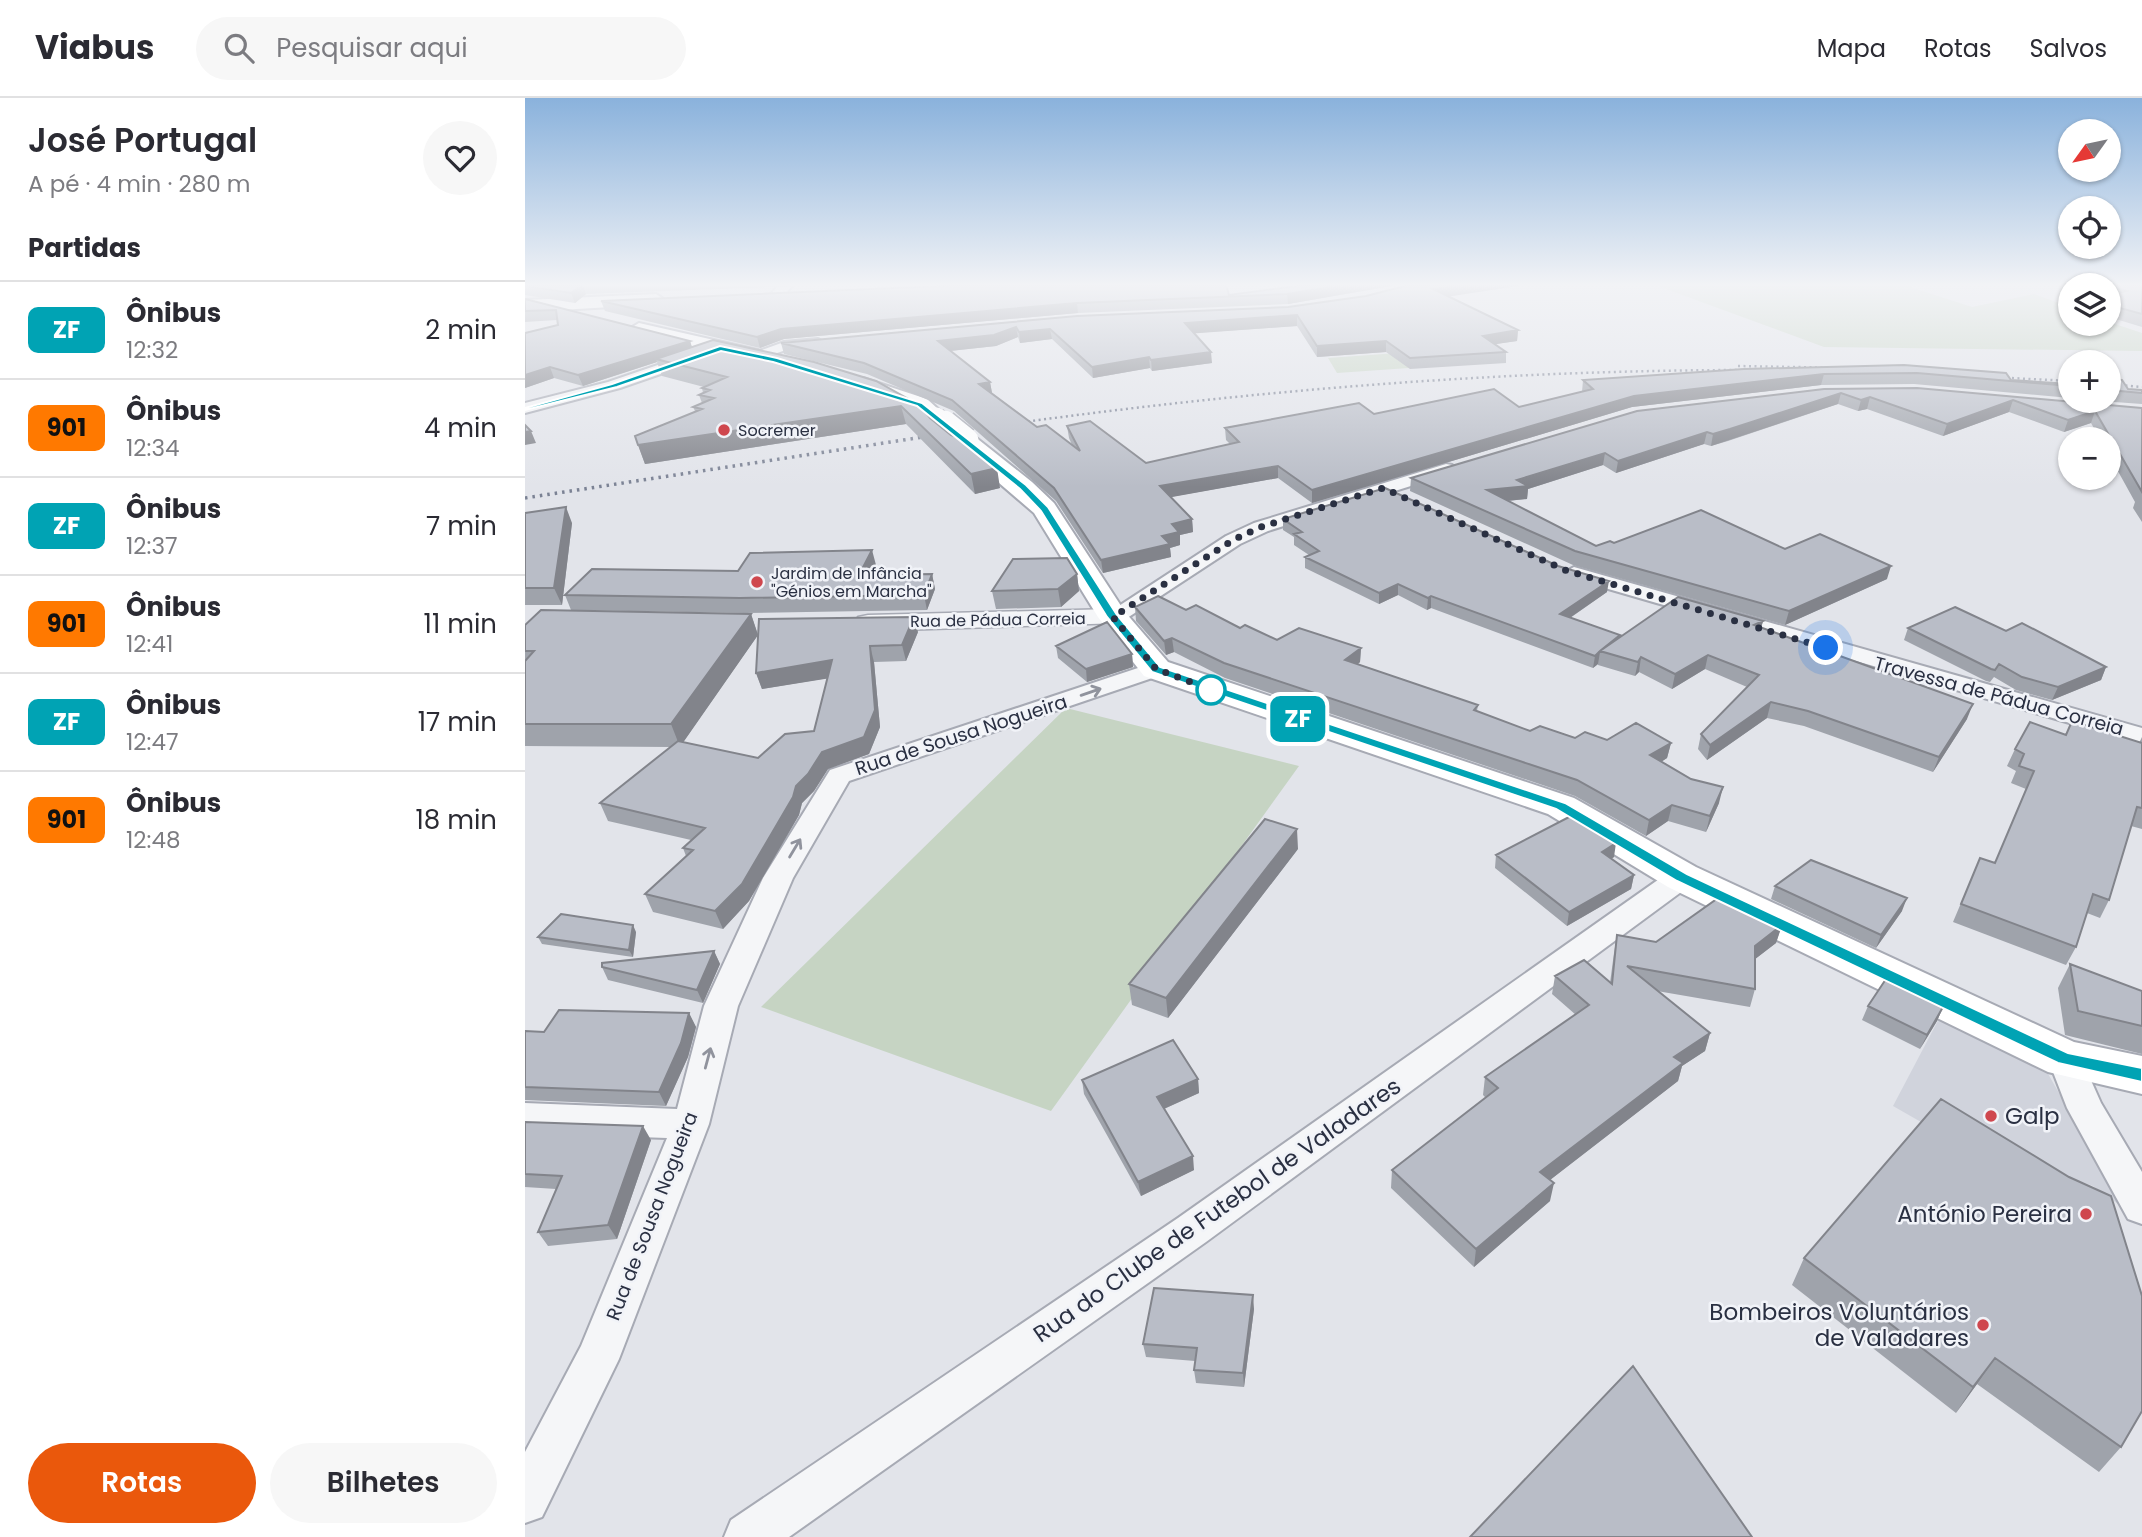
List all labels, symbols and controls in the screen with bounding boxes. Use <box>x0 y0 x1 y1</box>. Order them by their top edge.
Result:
search box <box>196 17 686 80</box>
text: Viabus <box>35 24 154 71</box>
icon: search <box>220 29 258 67</box>
text: Pesquisar aqui <box>276 30 468 66</box>
text: Mapa <box>1817 32 1886 65</box>
text: Rotas <box>1924 32 1991 65</box>
text: Salvos <box>2029 32 2107 65</box>
text: José Portugal <box>28 117 257 164</box>
north arrow <box>2058 119 2121 182</box>
map controls <box>2058 119 2121 490</box>
button: heart <box>423 121 497 195</box>
text: A pé · 4 min · 280 m <box>28 168 250 200</box>
button: locate <box>2058 196 2121 259</box>
text: Partidas <box>28 230 141 266</box>
button: layers <box>2058 273 2121 336</box>
text: Ônibus <box>126 295 221 331</box>
text: 2 min <box>425 312 497 348</box>
text: ZF <box>53 313 80 346</box>
text: 12:32 <box>126 334 178 366</box>
button: + <box>2058 350 2121 413</box>
text: Ônibus <box>126 393 221 429</box>
text: 4 min <box>424 410 497 446</box>
text: 901 <box>47 411 86 444</box>
place label: Socremer <box>738 419 816 442</box>
marker: Socremer <box>716 422 732 438</box>
button: − <box>2058 427 2121 490</box>
text: 12:34 <box>126 432 180 464</box>
text: Ônibus <box>126 491 221 527</box>
text: 7 min <box>426 508 497 544</box>
text: ZF <box>53 509 80 542</box>
text: 12:37 <box>126 530 178 562</box>
place label: Jardim de Infância "Génios em Marcha" <box>771 562 932 603</box>
marker: Jardim de Infância "Génios em Marcha" <box>749 574 765 590</box>
text: Ônibus <box>126 589 221 625</box>
text: 11 min <box>424 606 497 642</box>
text: 901 <box>47 607 86 640</box>
street label: Rua de Pádua Correia <box>910 607 1086 633</box>
text: 12:41 <box>126 628 173 660</box>
your location <box>1808 630 1843 665</box>
street label: Travessa de Pádua Correia <box>1871 650 2127 742</box>
unlabelled marker <box>1196 675 1226 705</box>
one-way arrow <box>1079 685 1101 697</box>
text: Ônibus <box>126 687 221 723</box>
street label: Rua de Sousa Nogueira <box>851 688 1071 782</box>
line badge: ZF <box>1267 696 1329 742</box>
text: ZF <box>1284 702 1312 735</box>
text: 17 min <box>418 704 497 740</box>
text: ZF <box>53 705 80 738</box>
text: 12:47 <box>126 726 179 758</box>
text: Ônibus <box>126 785 221 821</box>
text: 18 min <box>416 802 497 838</box>
text: 901 <box>47 803 86 836</box>
text: 12:48 <box>126 824 180 856</box>
one-way arrow <box>789 839 803 859</box>
one-way arrow <box>702 1047 715 1069</box>
street label: Rua do Clube de Futebol de Valadares <box>1027 1070 1407 1350</box>
place label: Galp <box>2005 1100 2060 1132</box>
street label: Rua de Sousa Nogueira <box>600 1108 704 1324</box>
marker: Galp <box>1983 1108 1999 1124</box>
place label: António Pereira <box>1897 1198 2072 1230</box>
marker: António Pereira <box>2078 1206 2094 1222</box>
place label: Bombeiros Voluntários de Valadares <box>1709 1296 1969 1354</box>
marker: Bombeiros Voluntários de Valadares <box>1975 1317 1991 1333</box>
button: Rotas <box>28 1443 256 1523</box>
button: Bilhetes <box>270 1443 497 1523</box>

